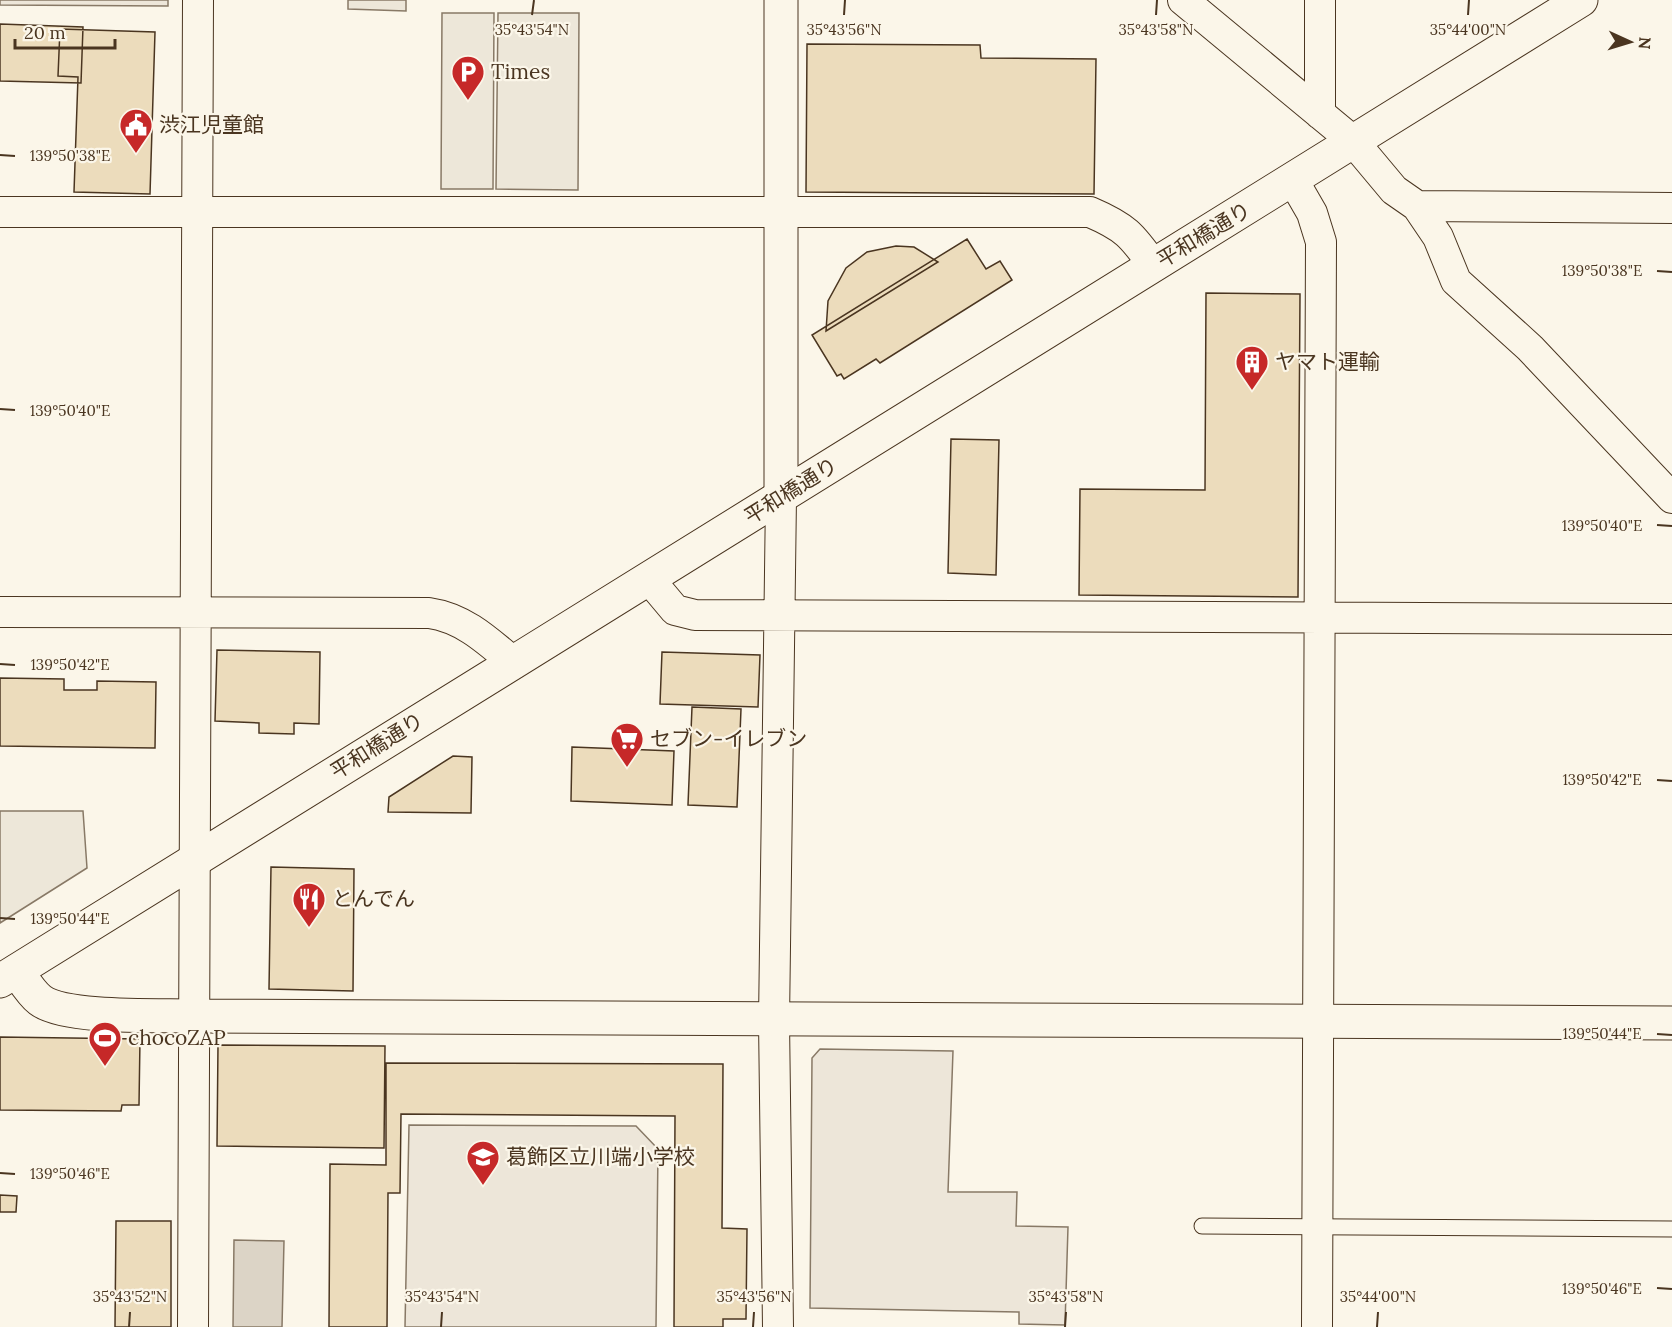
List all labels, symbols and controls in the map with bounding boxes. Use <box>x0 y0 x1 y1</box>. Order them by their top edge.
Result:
scale bar <box>15 12 116 50</box>
north arrow <box>1600 12 1660 72</box>
text: 35°43'54"N <box>495 20 569 39</box>
text: 35°43'56"N <box>806 20 882 39</box>
text: 35°43'58"N <box>1119 20 1193 39</box>
text: 35°44'00"N <box>1430 20 1506 39</box>
text: 20 m <box>24 21 66 44</box>
text: N <box>1635 36 1655 50</box>
parking icon: Times <box>450 54 486 101</box>
place label: Times <box>491 58 550 85</box>
public building icon: 渋江児童館 <box>118 107 154 154</box>
place label: 渋江児童館 <box>159 111 264 138</box>
text: 139°50'38"E <box>30 146 110 165</box>
street label: 平和橋通り <box>1152 196 1256 273</box>
text: 139°50'38"E <box>1562 261 1642 280</box>
building icon: ヤマト運輸 <box>1234 344 1270 391</box>
place label: ヤマト運輸 <box>1275 348 1380 375</box>
text: 139°50'40"E <box>30 401 110 420</box>
street label: 平和橋通り <box>739 451 842 530</box>
text: 139°50'40"E <box>1562 516 1642 535</box>
text: 139°50'42"E <box>30 655 110 674</box>
street label: 平和橋通り <box>325 706 428 785</box>
supermarket icon: セブン-イレブン <box>609 721 645 768</box>
place label: セブン-イレブン <box>650 725 807 752</box>
text: 139°50'42"E <box>1562 770 1642 789</box>
restaurant icon: とんでん <box>291 881 327 928</box>
place label: とんでん <box>332 885 415 912</box>
text: 139°50'44"E <box>30 909 110 928</box>
sports icon: chocoZAP <box>87 1020 123 1067</box>
place label: chocoZAP <box>128 1024 226 1051</box>
text: 139°50'44"E <box>1562 1024 1642 1043</box>
school or university icon: 葛飾区立川端小学校 <box>465 1139 501 1186</box>
place label: 葛飾区立川端小学校 <box>506 1143 695 1170</box>
text: 139°50'46"E <box>30 1164 110 1183</box>
text: 139°50'46"E <box>1562 1279 1642 1298</box>
text: 35°43'52"N <box>93 1287 167 1306</box>
text: 35°43'54"N <box>405 1287 479 1306</box>
text: 35°43'56"N <box>716 1287 792 1306</box>
text: 35°43'58"N <box>1029 1287 1103 1306</box>
text: 35°44'00"N <box>1340 1287 1416 1306</box>

